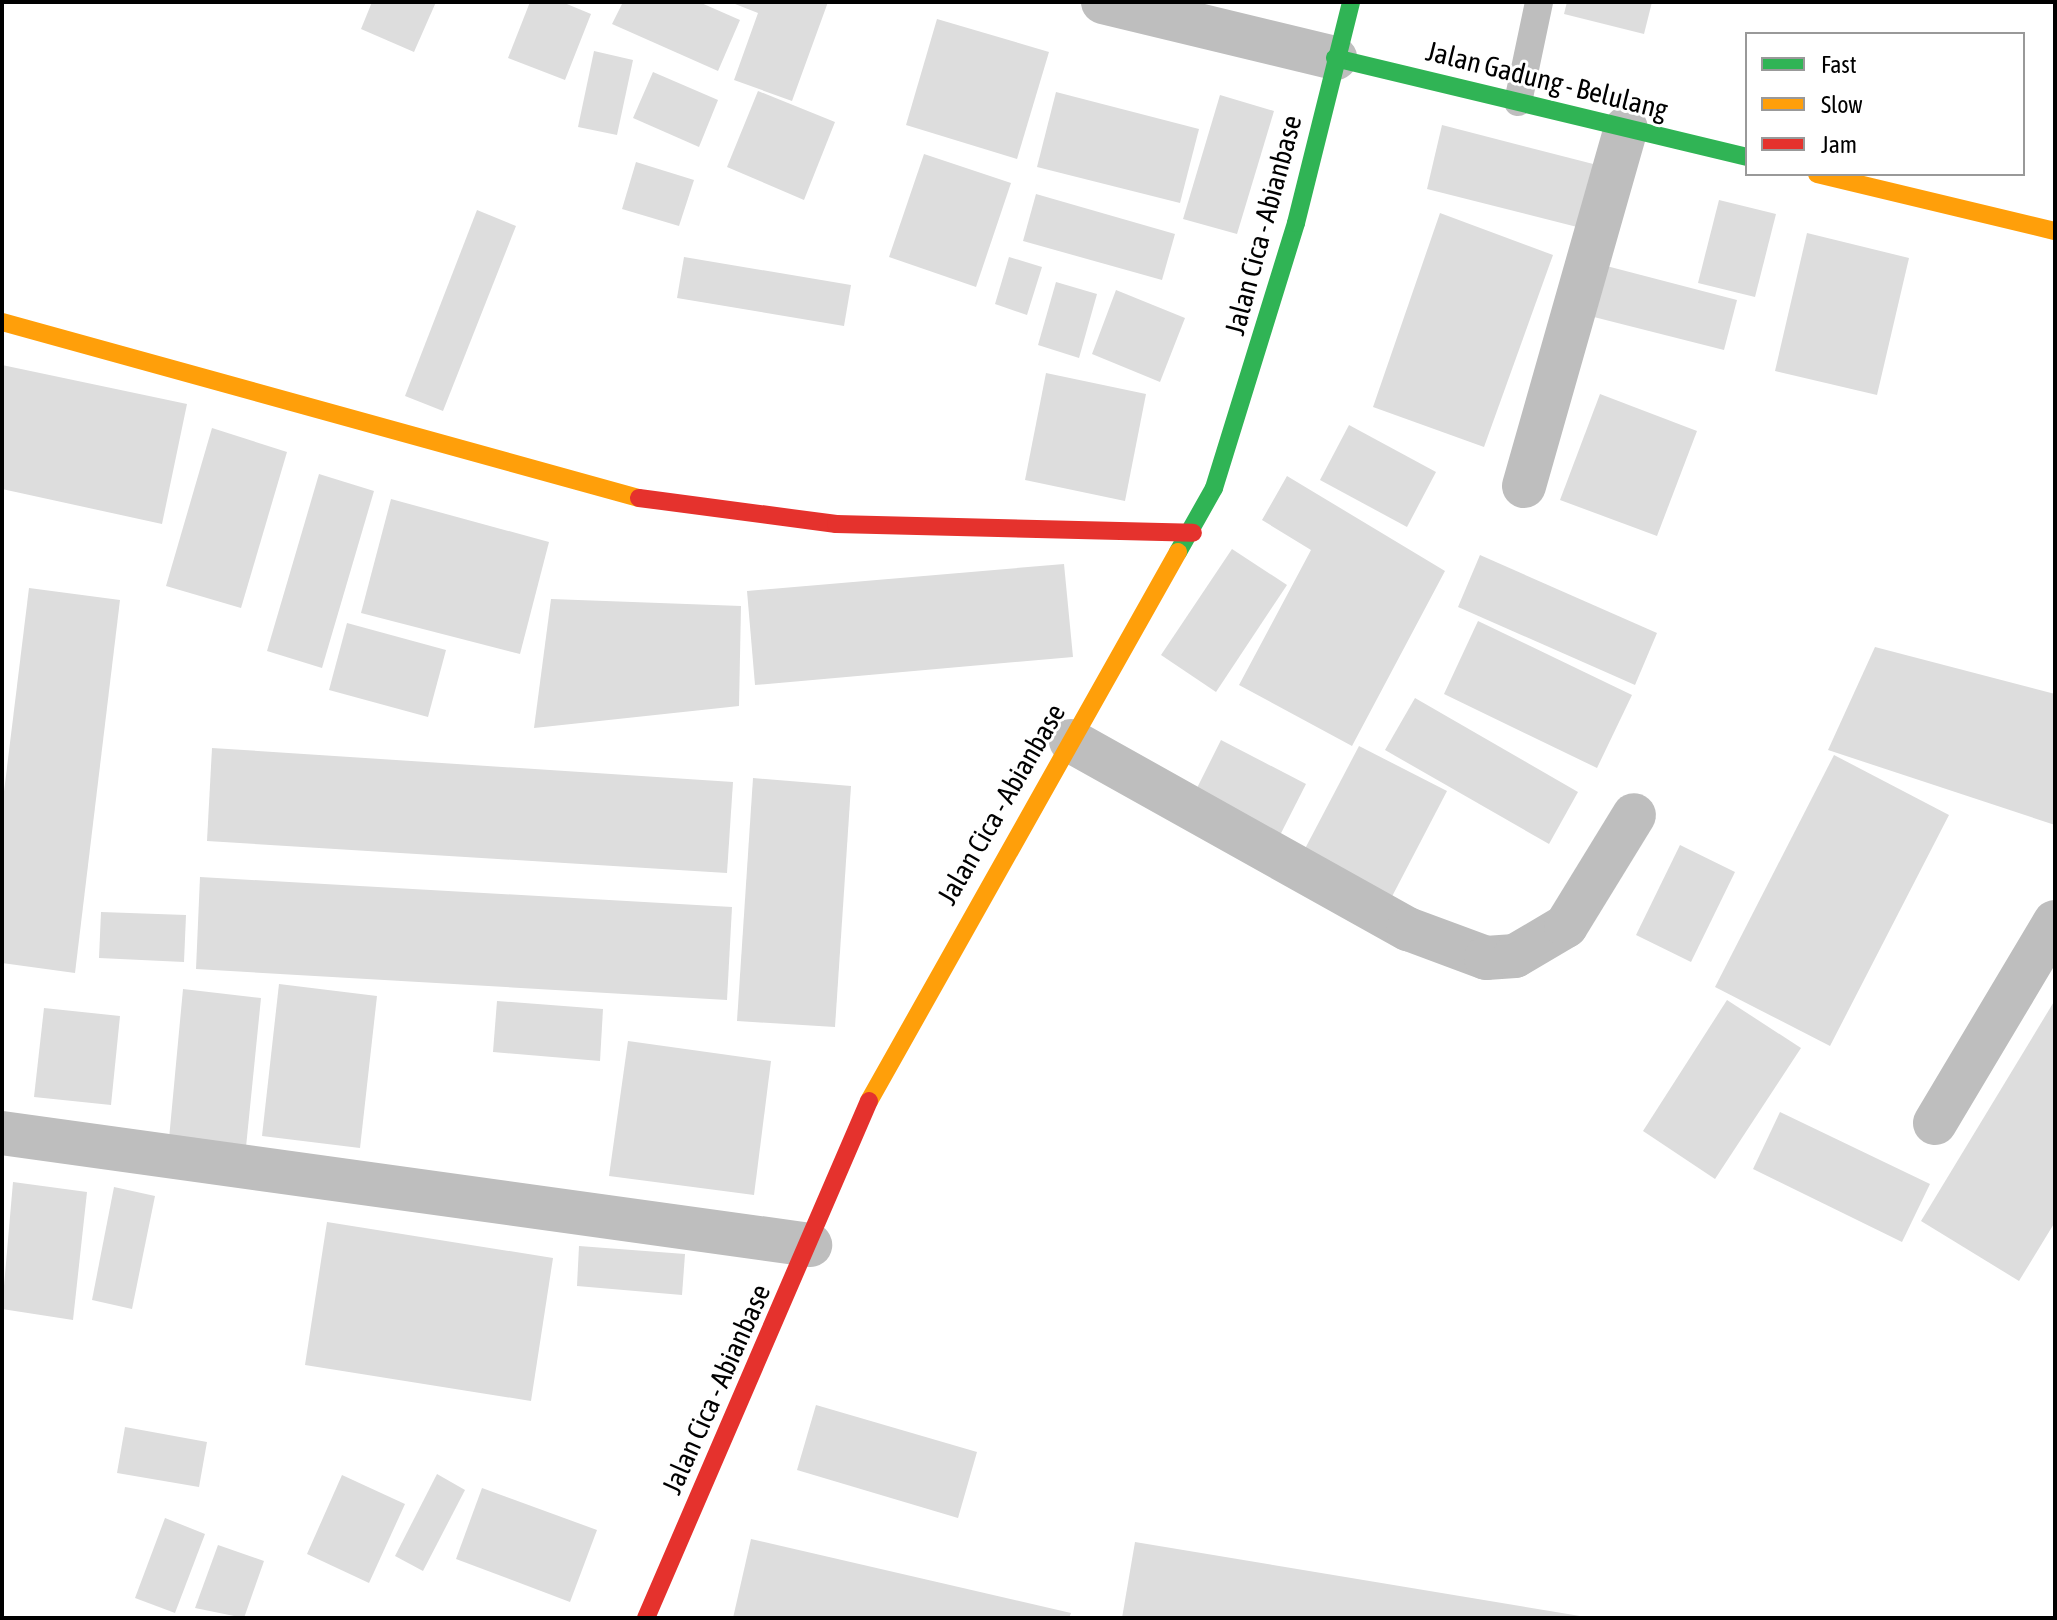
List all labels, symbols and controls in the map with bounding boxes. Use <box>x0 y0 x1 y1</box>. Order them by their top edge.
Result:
legend <box>1745 32 2025 176</box>
street label: Jalan Gadung - Belulang <box>1423 34 1671 126</box>
text: Fast <box>1821 51 1857 78</box>
text: Slow <box>1821 91 1863 118</box>
street label: Jalan Cica - Abianbase <box>1218 112 1308 338</box>
text: Jam <box>1821 131 1857 158</box>
street label: Jalan Cica - Abianbase <box>930 698 1072 910</box>
street label: Jalan Cica - Abianbase <box>655 1279 777 1499</box>

